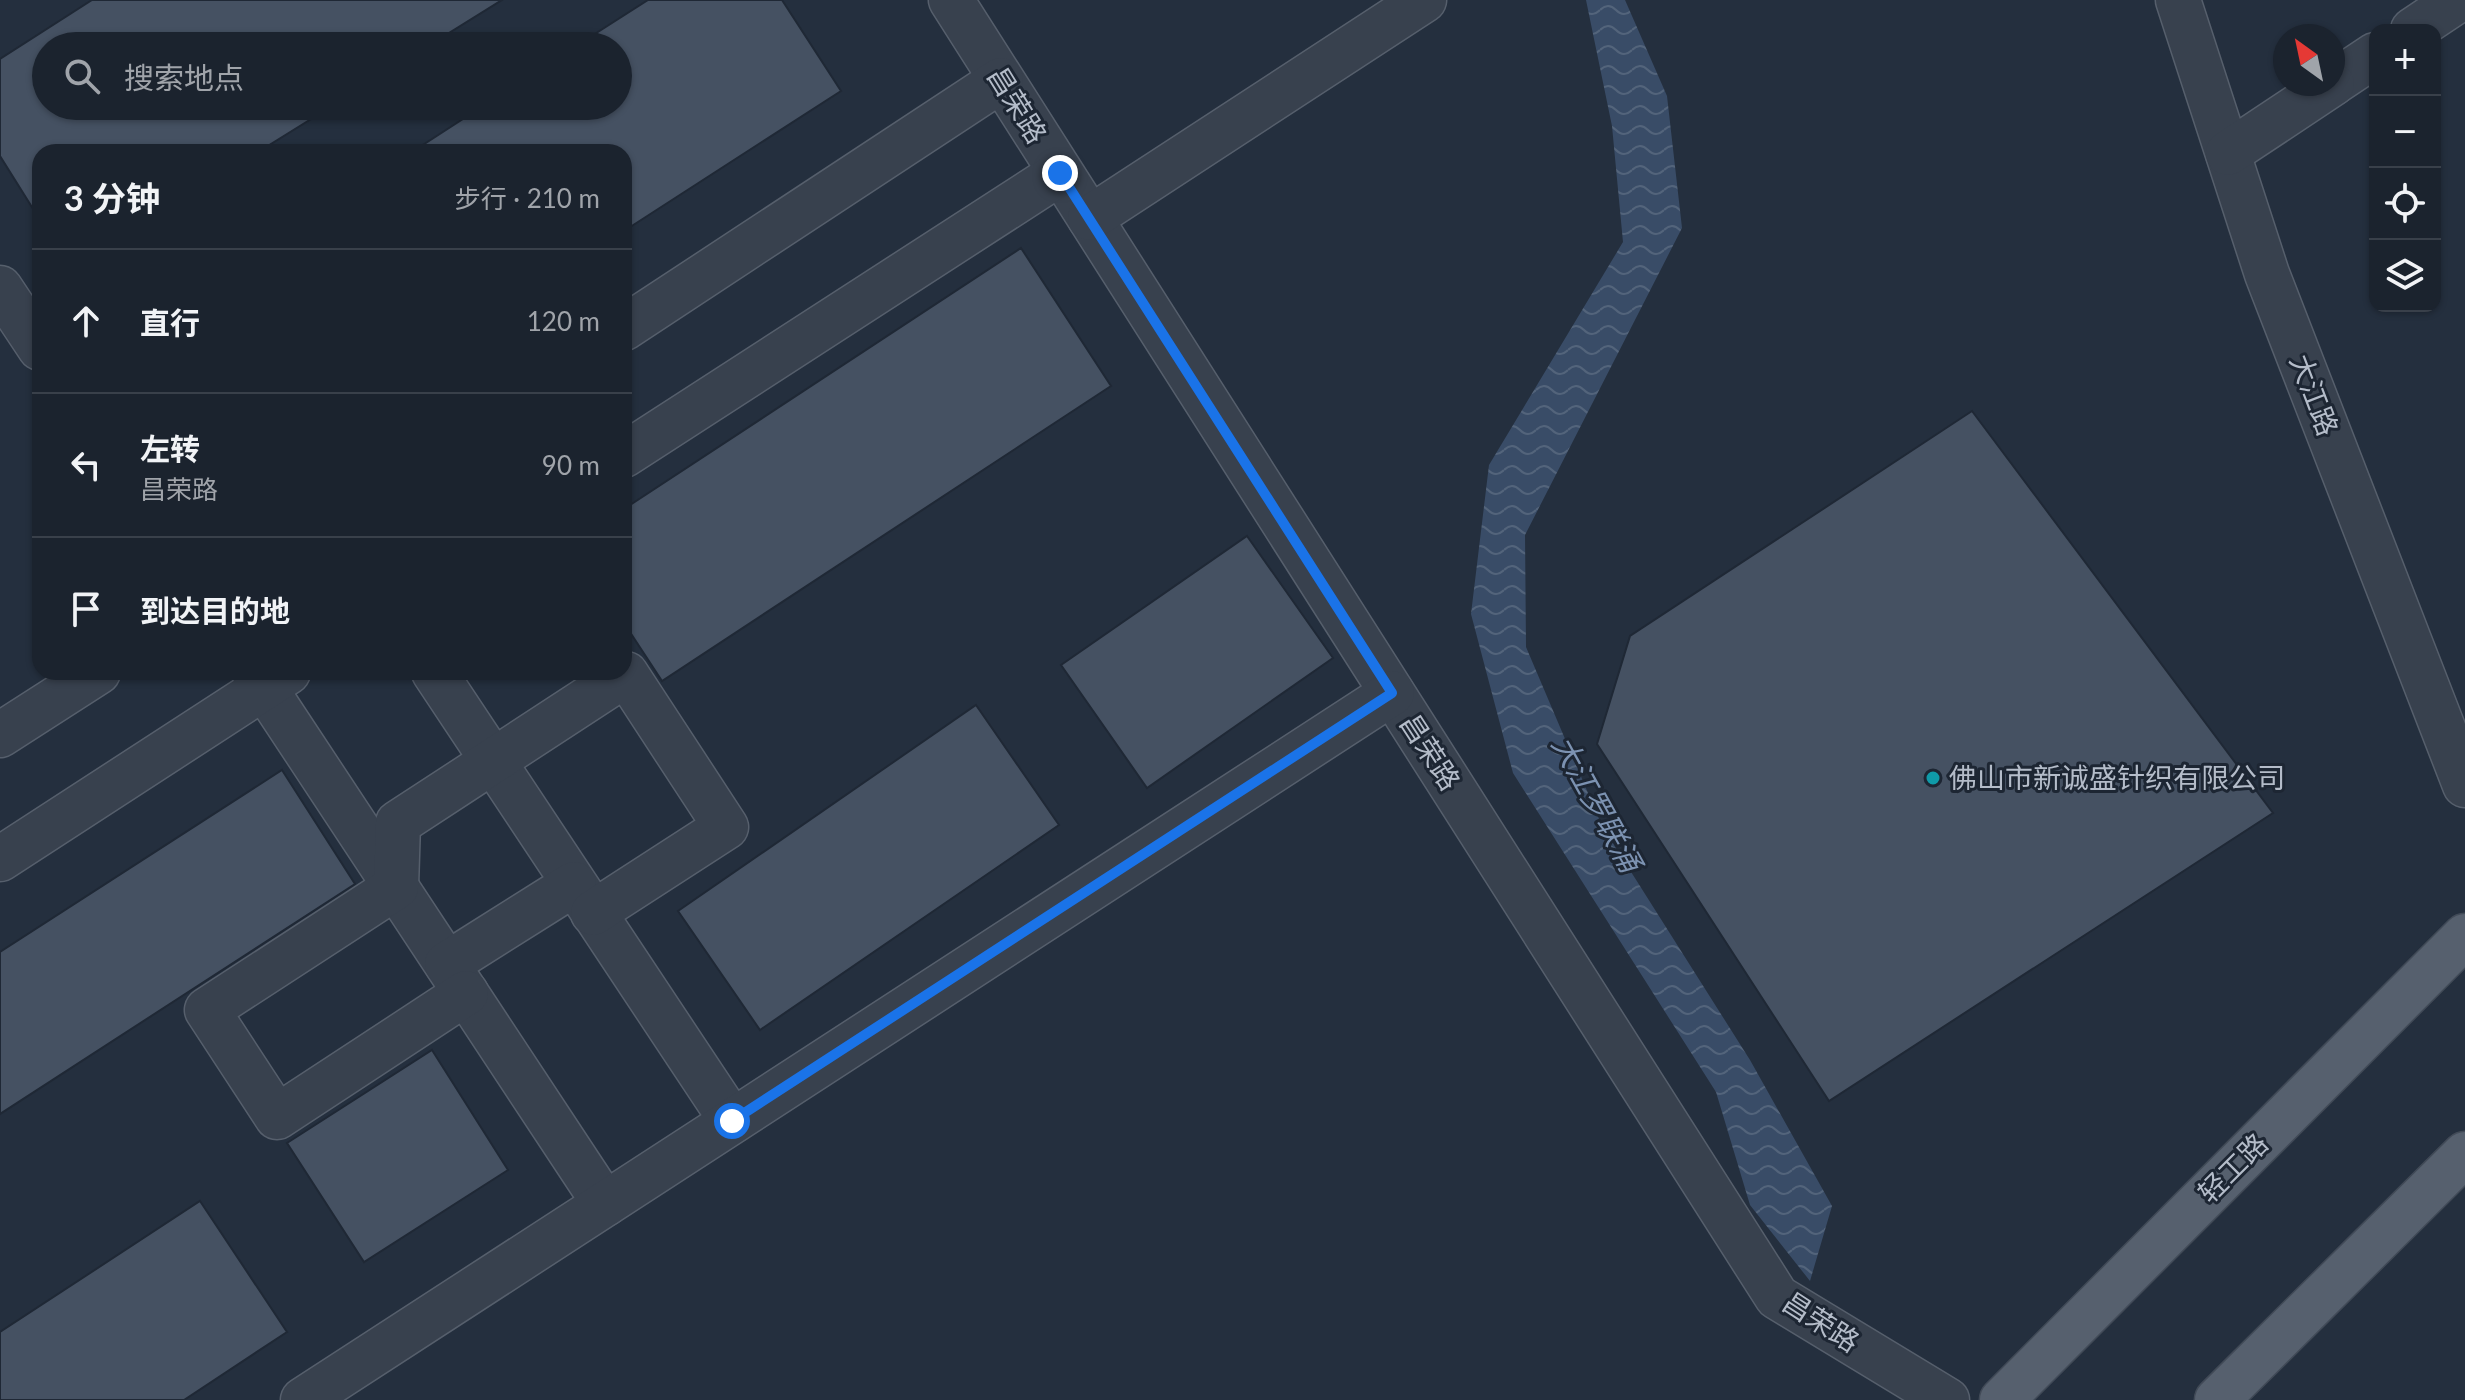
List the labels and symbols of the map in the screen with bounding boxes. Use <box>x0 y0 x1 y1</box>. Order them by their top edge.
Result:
north arrow <box>2273 24 2345 96</box>
street label: 昌荣路 <box>981 60 1055 149</box>
route end <box>1042 155 1078 191</box>
street label: 大江路 <box>2284 349 2346 440</box>
street label: 昌荣路 <box>1394 707 1468 796</box>
water label: 大江罗联涌 <box>1546 729 1651 880</box>
place label: 佛山市新诚盛针织有限公司 <box>1949 760 2285 794</box>
marker: 佛山市新诚盛针织有限公司 <box>1924 769 1942 787</box>
route start <box>714 1103 750 1139</box>
street label: 轻工路 <box>2191 1126 2274 1209</box>
street label: 昌荣路 <box>1777 1284 1866 1358</box>

